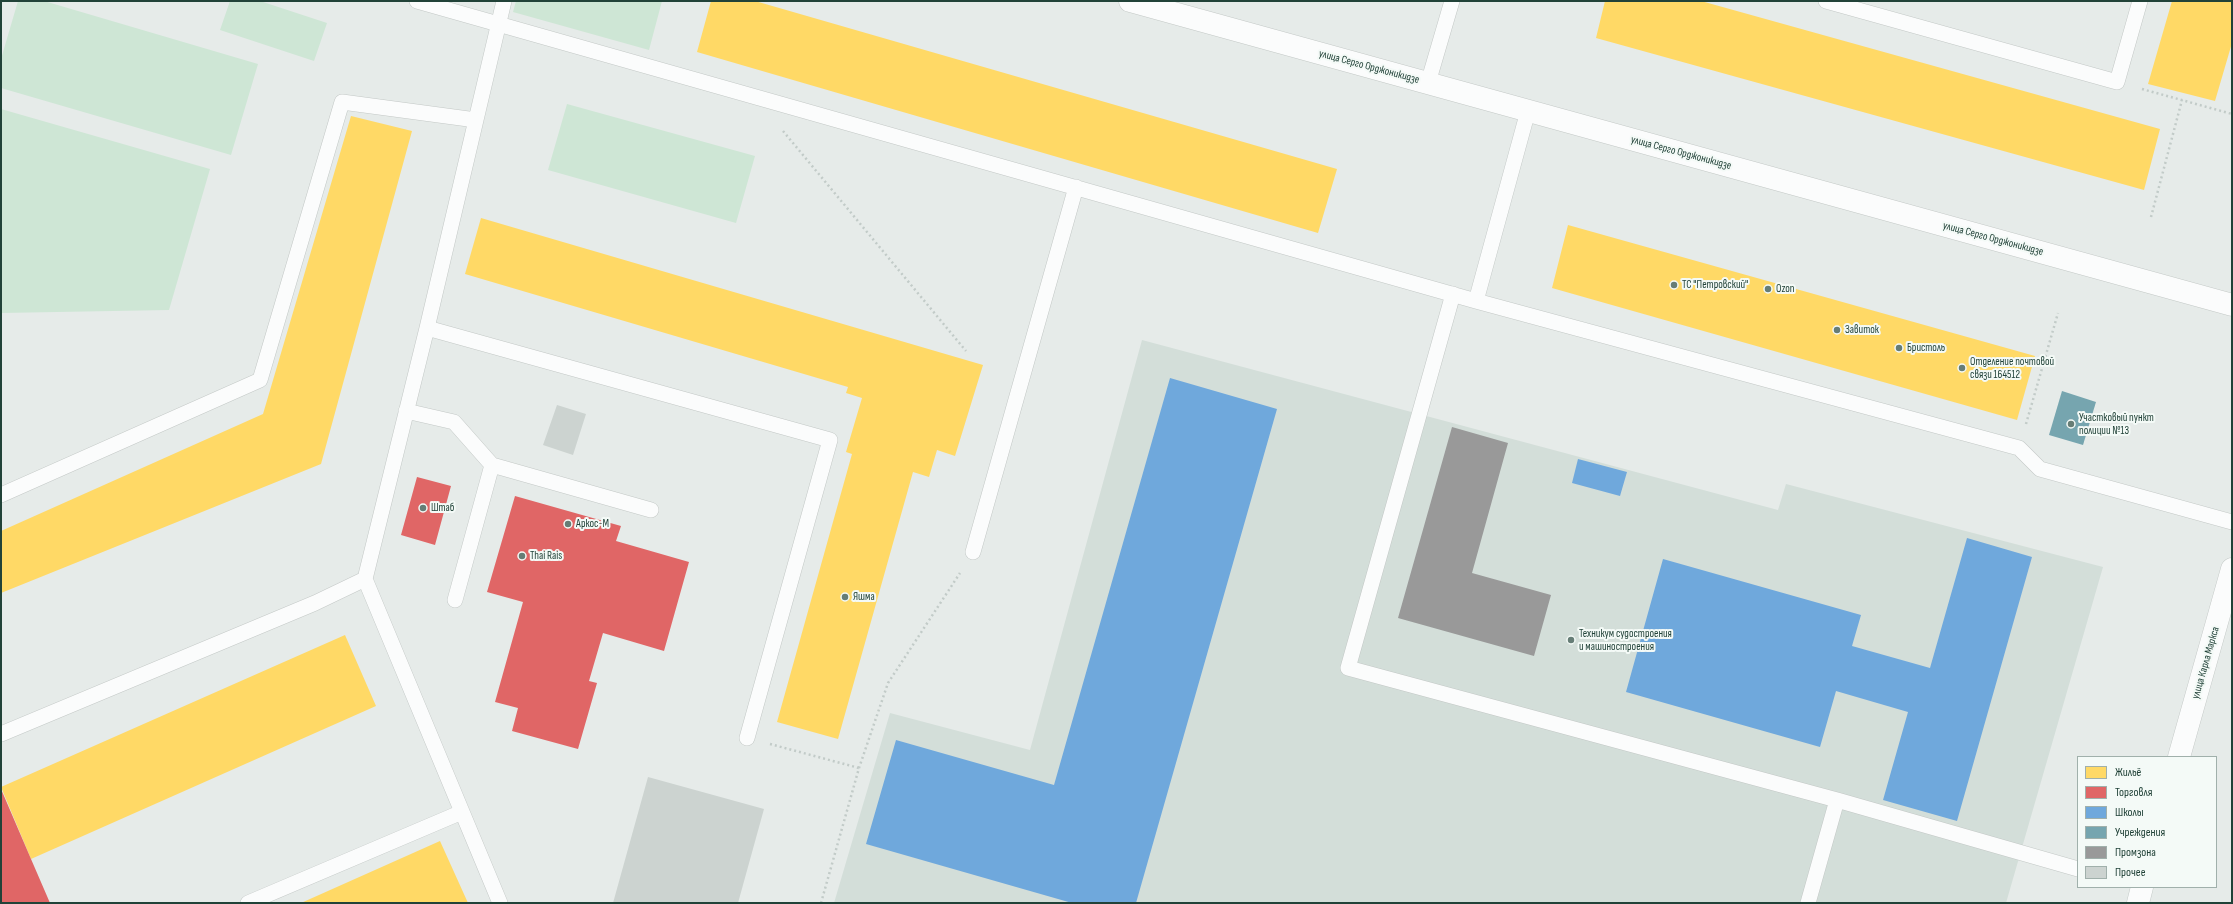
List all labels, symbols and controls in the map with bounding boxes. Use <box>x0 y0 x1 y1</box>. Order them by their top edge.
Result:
street label: улица Серго Орджоникидзе <box>1317 47 1421 87</box>
street label: улица Серго Орджоникидзе <box>1629 133 1733 173</box>
street label: улица Серго Орджоникидзе <box>1941 219 2045 259</box>
place label: ТС "Петровский" <box>1682 278 1748 292</box>
marker: ТС "Петровский" <box>1669 280 1679 290</box>
place label: Ozon <box>1776 282 1794 296</box>
marker: Ozon <box>1763 284 1773 294</box>
place label: Завиток <box>1845 323 1879 337</box>
marker: Завиток <box>1832 325 1842 335</box>
place label: Бристоль <box>1907 341 1945 355</box>
marker: Бристоль <box>1894 343 1904 353</box>
place label: Отделение почтовой связи 164512 <box>1970 355 2054 381</box>
marker: Отделение почтовой связи 164512 <box>1957 363 1967 373</box>
place label: Участковый пункт полиции №13 <box>2079 411 2154 437</box>
marker: Участковый пункт полиции №13 <box>2066 419 2076 429</box>
place label: Штаб <box>431 501 454 515</box>
marker: Штаб <box>418 503 428 513</box>
place label: Аркос-М <box>576 517 609 531</box>
marker: Аркос-М <box>563 519 573 529</box>
place label: Thai Rais <box>530 549 562 563</box>
marker: Thai Rais <box>517 551 527 561</box>
place label: Яшма <box>853 590 875 604</box>
marker: Яшма <box>840 592 850 602</box>
street label: улица Карла Маркса <box>2189 625 2223 701</box>
place label: Техникум судостроения и машиностроения <box>1579 627 1672 653</box>
marker: Техникум судостроения и машиностроения <box>1566 635 1576 645</box>
legend <box>2077 756 2217 888</box>
text: Жильё <box>2115 765 2141 780</box>
text: Торговля <box>2115 785 2152 800</box>
text: Школы <box>2115 805 2144 820</box>
text: Учреждения <box>2115 825 2165 840</box>
text: Промзона <box>2115 845 2156 860</box>
text: Прочее <box>2115 865 2146 880</box>

